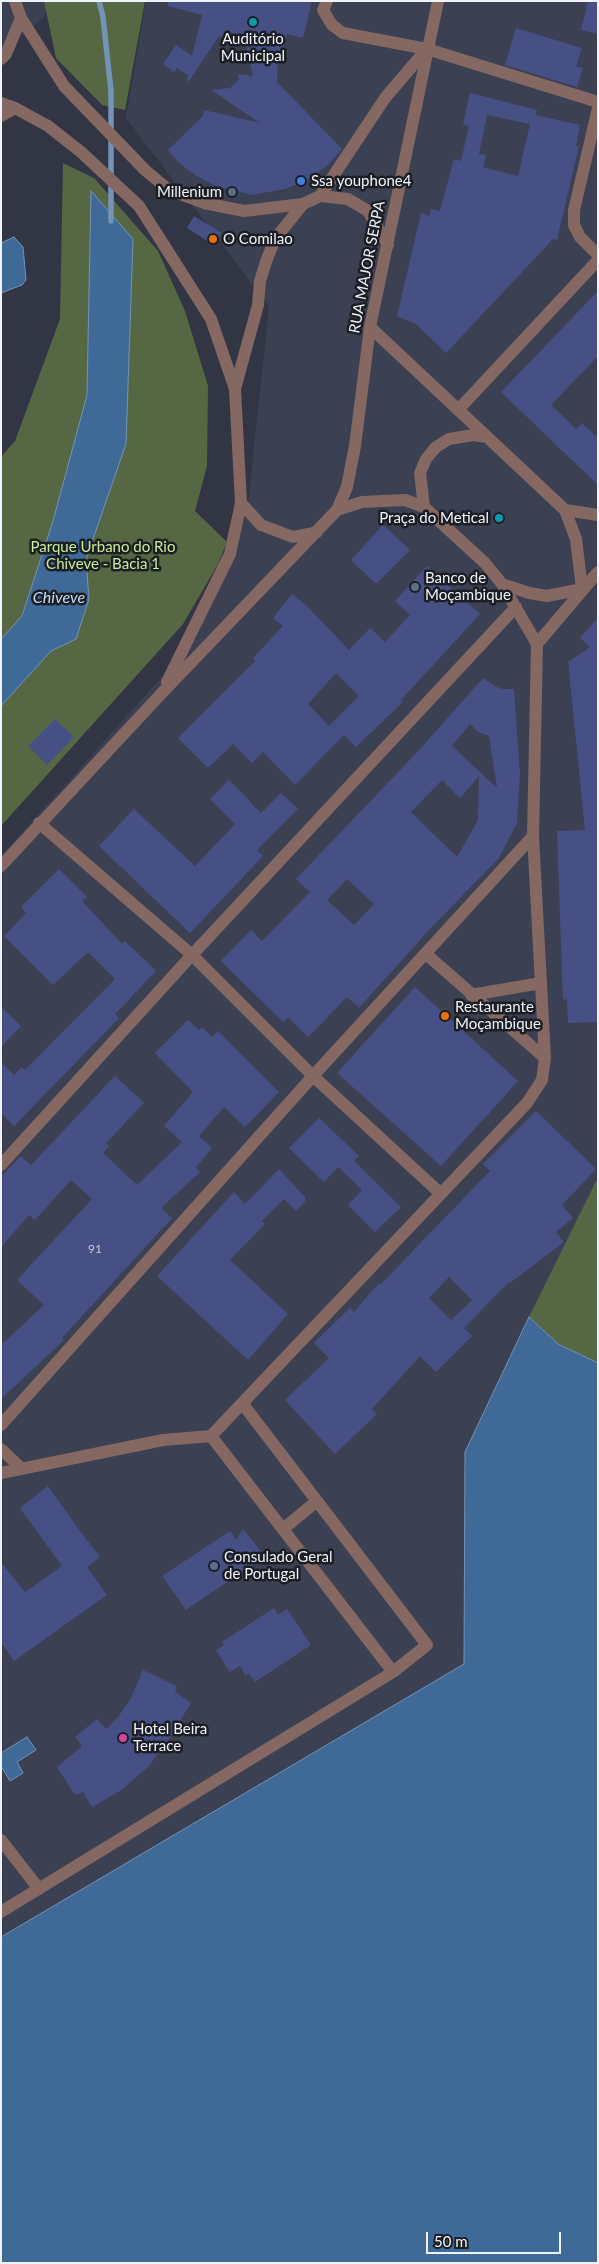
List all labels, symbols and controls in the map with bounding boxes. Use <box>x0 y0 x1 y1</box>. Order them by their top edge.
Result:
marker: Auditório Municipal <box>247 16 259 28</box>
place label: Auditório Municipal <box>221 30 285 65</box>
place label: Ssa youphone4 <box>311 172 411 190</box>
marker: Ssa youphone4 <box>295 175 307 187</box>
place label: Millenium <box>157 183 222 201</box>
marker: Millenium <box>226 186 238 198</box>
street label: RUA MAJOR SERPA <box>345 199 389 335</box>
place label: O Comilao <box>223 230 293 248</box>
marker: O Comilao <box>207 233 219 245</box>
place label: Praça do Metical <box>379 509 489 527</box>
marker: Praça do Metical <box>493 512 505 524</box>
park label: Parque Urbano do Rio Chiveve - Bacia 1 <box>31 538 175 573</box>
place label: Banco de Moçambique <box>425 569 511 604</box>
marker: Banco de Moçambique <box>409 581 421 593</box>
water label: Chiveve <box>33 588 85 608</box>
place label: Restaurante Moçambique <box>455 998 541 1033</box>
marker: Restaurante Moçambique <box>439 1010 451 1022</box>
house number: 91 <box>88 1242 102 1256</box>
place label: Consulado Geral de Portugal <box>224 1548 332 1583</box>
marker: Consulado Geral de Portugal <box>208 1560 220 1572</box>
place label: Hotel Beira Terrace <box>133 1720 207 1755</box>
marker: Hotel Beira Terrace <box>117 1732 129 1744</box>
scale bar <box>429 2222 564 2254</box>
text: 50 m <box>434 2232 468 2250</box>

